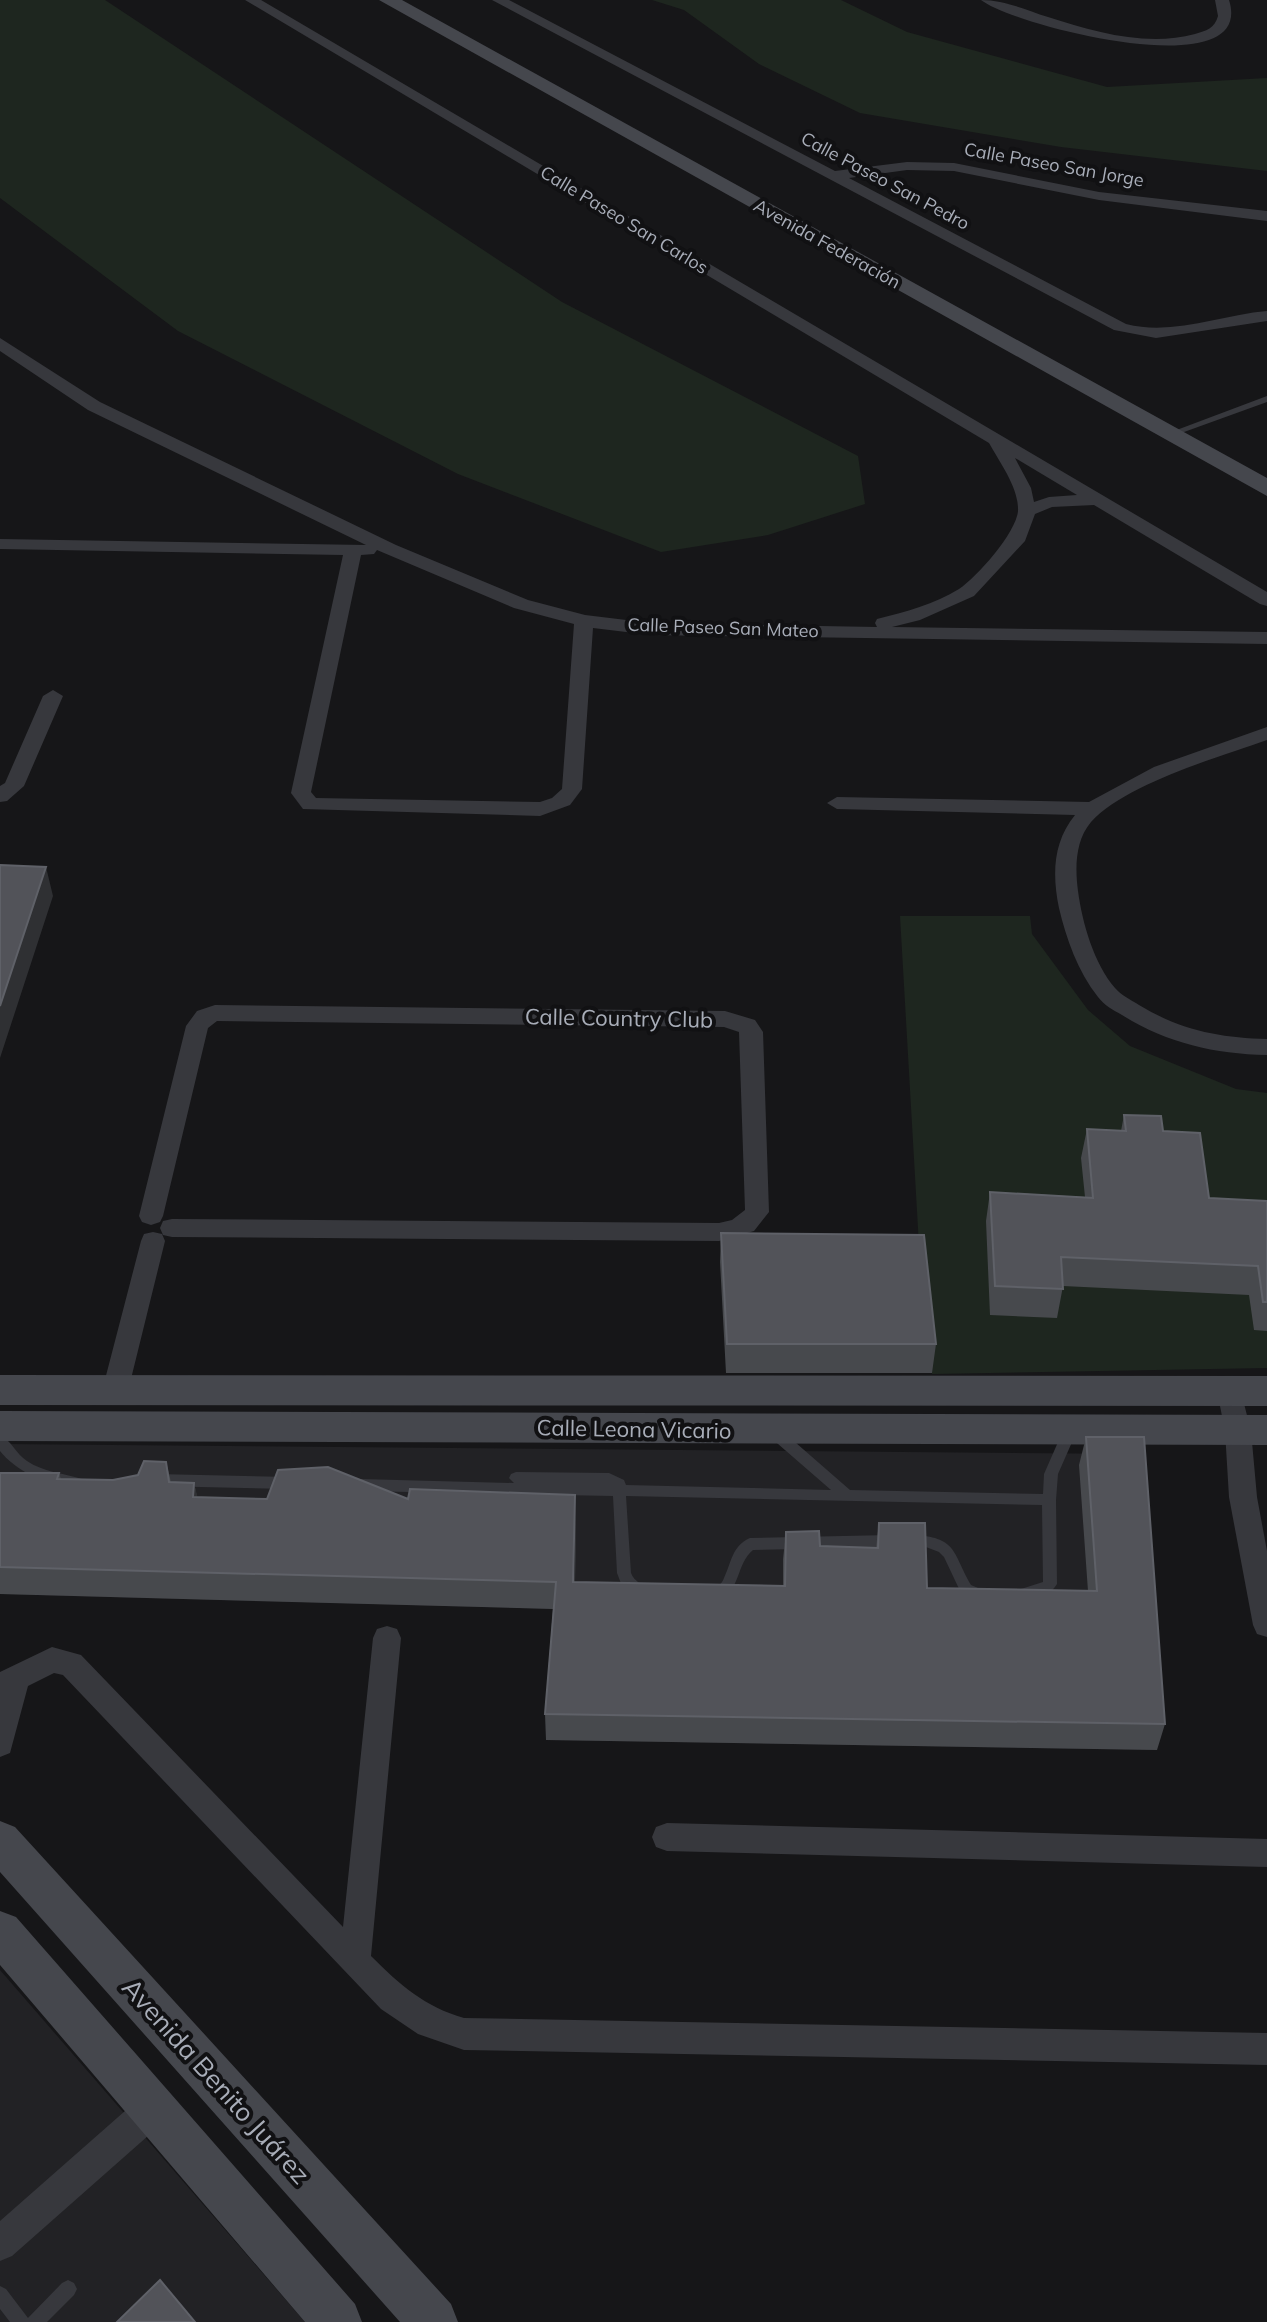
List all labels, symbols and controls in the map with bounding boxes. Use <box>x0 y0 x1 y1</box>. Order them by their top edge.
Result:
street label: Calle Paseo San Pedro <box>797 126 973 235</box>
street label: Calle Paseo San Jorge <box>962 137 1146 192</box>
street label: Calle Paseo San Carlos <box>536 160 712 279</box>
street label: Avenida Federación <box>750 194 905 294</box>
street label: Calle Paseo San Mateo <box>627 613 819 642</box>
street label: Calle Country Club <box>525 1002 713 1034</box>
street label: Calle Leona Vicario <box>536 1413 732 1445</box>
street label: Avenida Benito Juárez <box>115 1971 317 2190</box>

